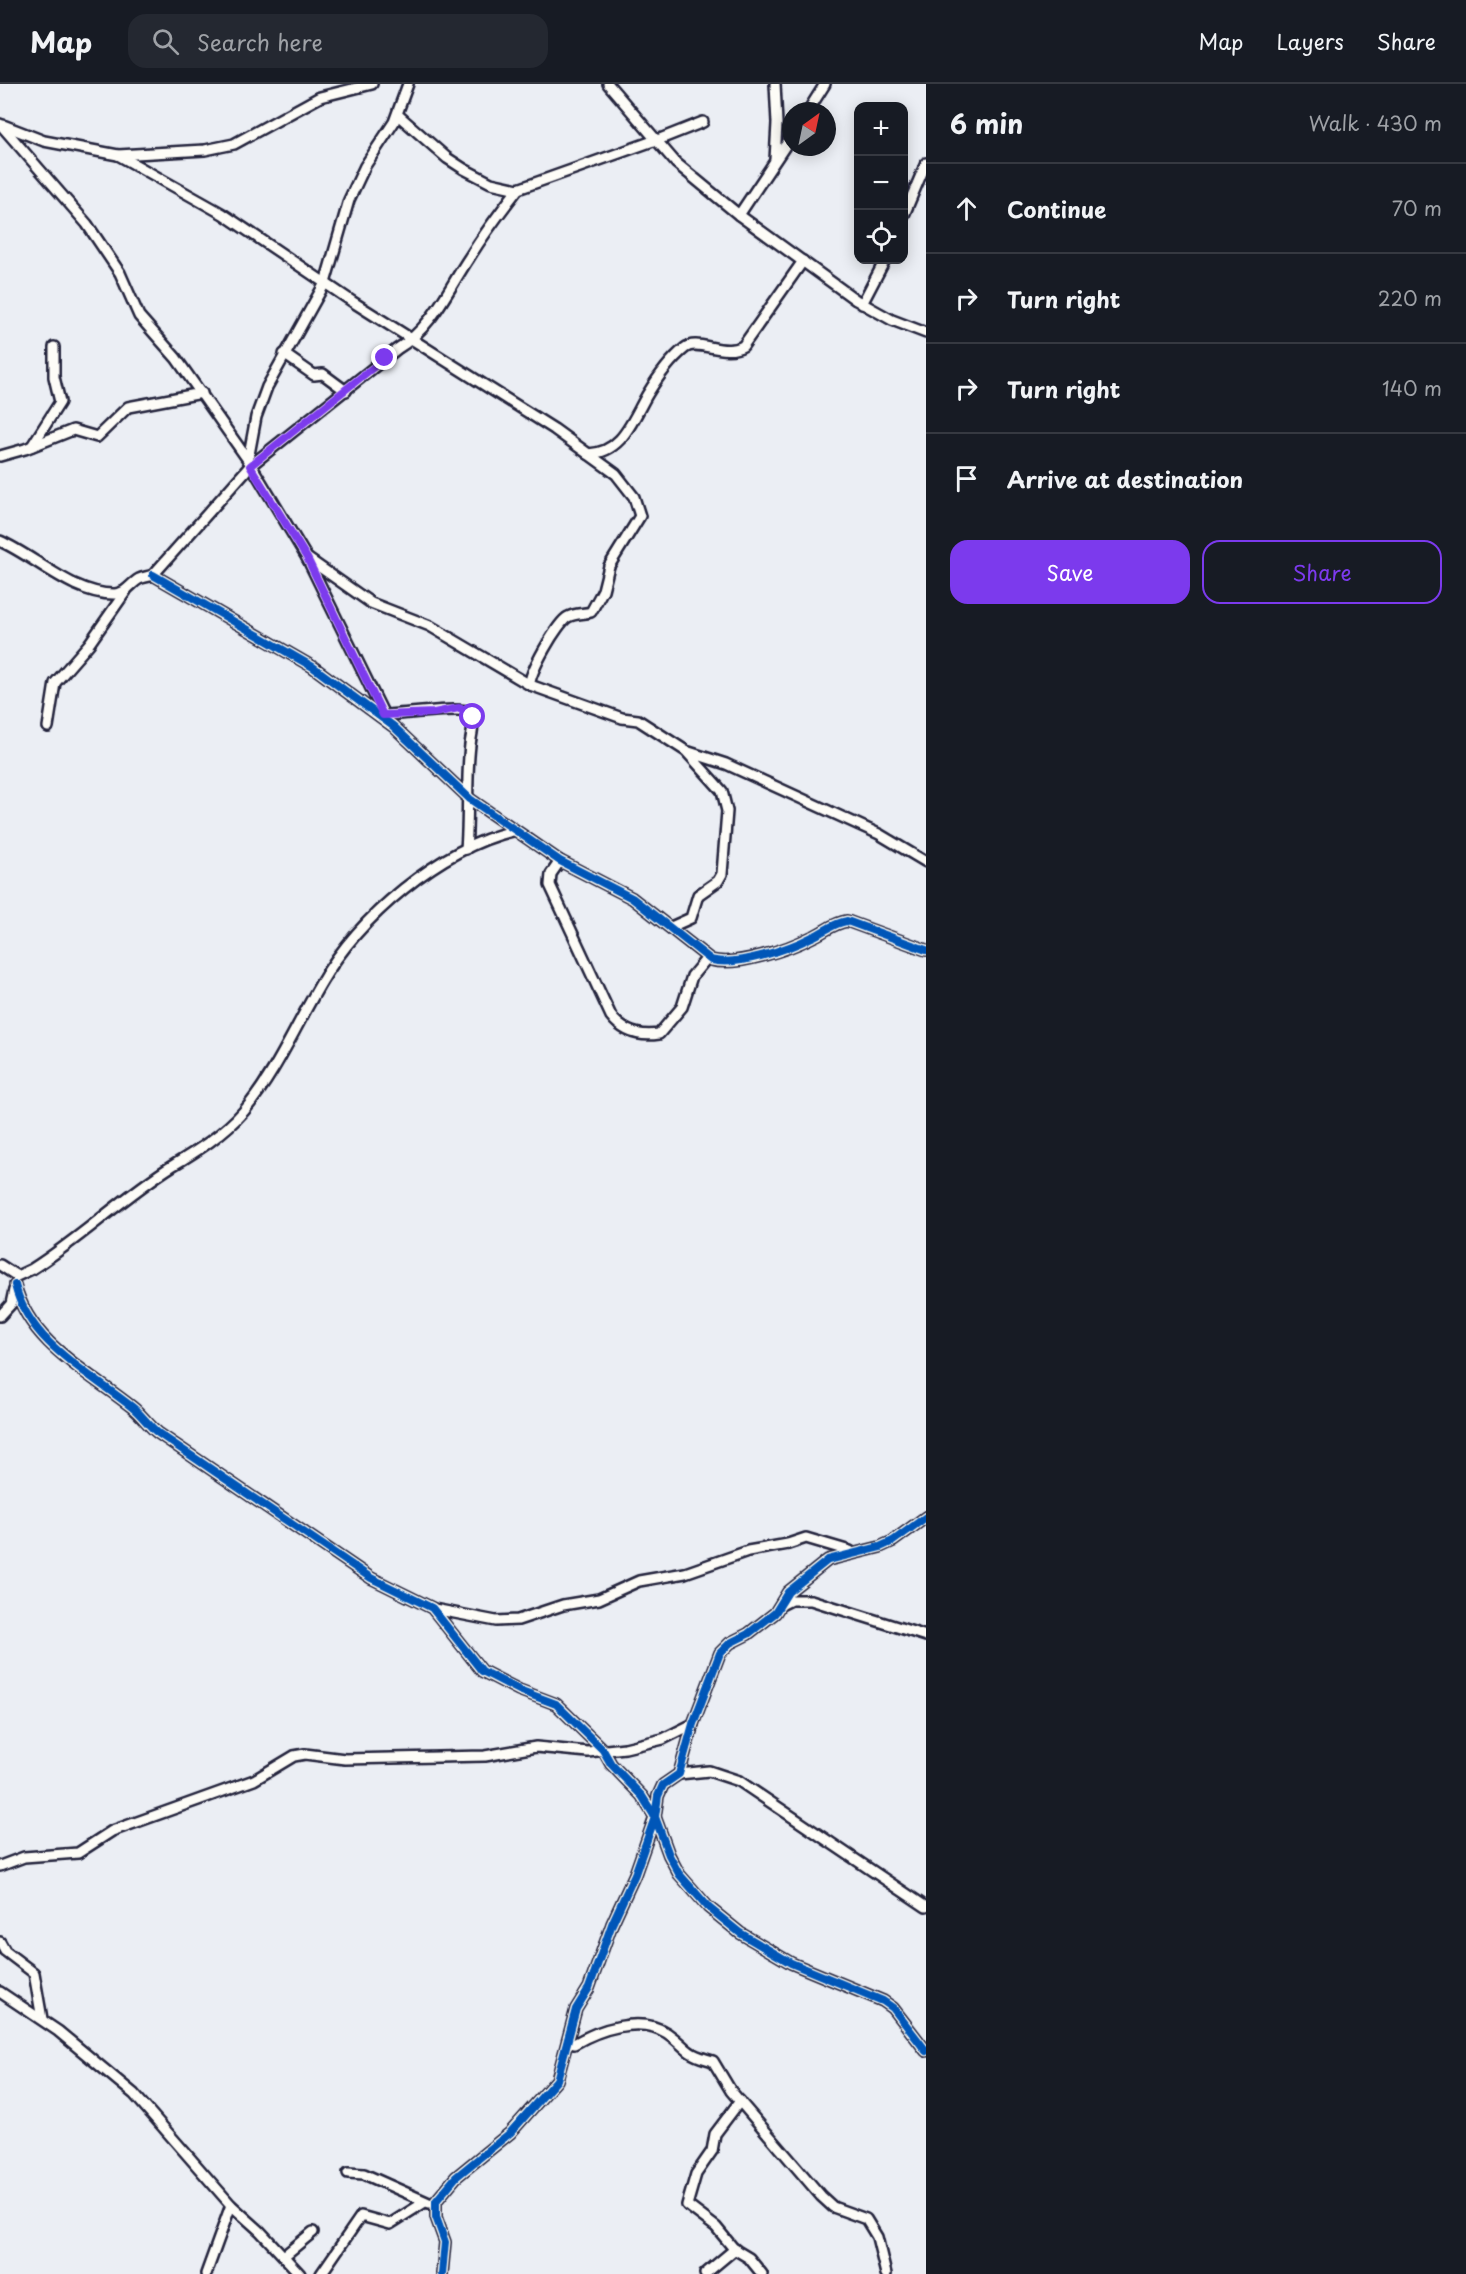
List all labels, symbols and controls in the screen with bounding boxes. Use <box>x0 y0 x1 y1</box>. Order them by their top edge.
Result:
search box <box>128 14 548 68</box>
text: Map <box>30 20 92 63</box>
icon: search <box>149 25 182 58</box>
text: Search here <box>197 25 323 58</box>
text: Map <box>1199 25 1243 57</box>
text: Layers <box>1276 25 1344 57</box>
text: Share <box>1377 25 1436 57</box>
north arrow <box>782 102 836 156</box>
map controls <box>854 102 908 264</box>
button: + <box>854 102 908 156</box>
text: 6 min <box>950 104 1023 143</box>
text: Walk · 430 m <box>1309 108 1442 138</box>
button: − <box>854 156 908 210</box>
icon: ahead <box>950 192 983 225</box>
text: Continue <box>1007 192 1106 225</box>
text: 70 m <box>1392 193 1442 223</box>
button: locate <box>854 210 908 264</box>
icon: right <box>950 282 983 315</box>
text: Turn right <box>1007 282 1120 315</box>
text: 220 m <box>1378 283 1442 313</box>
route end <box>371 344 397 370</box>
icon: right <box>950 372 983 405</box>
text: Turn right <box>1007 372 1120 405</box>
text: 140 m <box>1382 373 1442 403</box>
icon: arrive <box>950 462 983 495</box>
text: Arrive at destination <box>1007 462 1243 495</box>
button: Save <box>950 540 1190 604</box>
button: Share <box>1202 540 1442 604</box>
route start <box>459 703 485 729</box>

